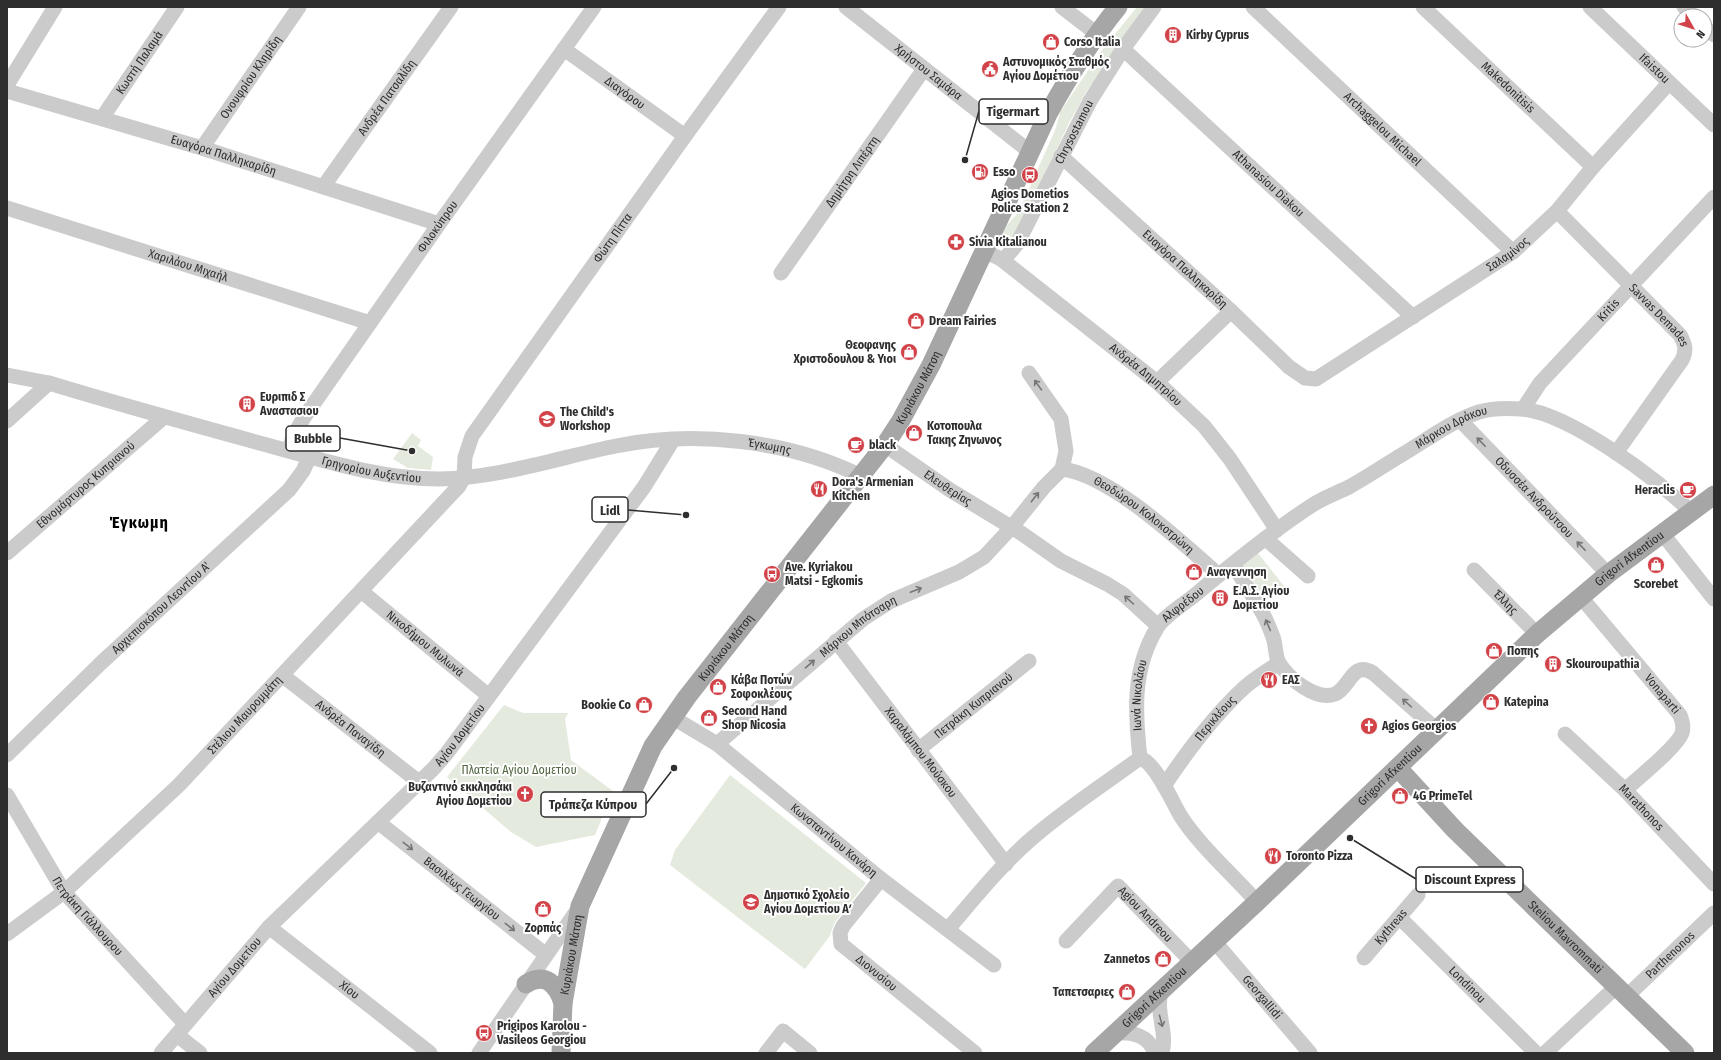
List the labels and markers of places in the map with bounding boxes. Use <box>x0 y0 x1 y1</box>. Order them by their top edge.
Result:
building icon: Kirby Cyprus <box>1163 25 1183 45</box>
place label: Kirby Cyprus <box>1186 28 1250 42</box>
shop icon: Corso Italia <box>1041 32 1061 52</box>
place label: Corso Italia <box>1064 35 1120 49</box>
place label: Αστυνομικός Σταθμός Αγίου Δομέτιου <box>1002 54 1110 83</box>
public building icon: Αστυνομικός Σταθμός Αγίου Δομέτιου <box>980 59 1000 79</box>
callout: Tigermart <box>979 99 1048 124</box>
fuel station icon: Esso <box>970 162 990 182</box>
place label: Esso <box>993 165 1016 179</box>
bus stop icon: Agios Dometios Police Station 2 <box>1020 165 1040 185</box>
place label: Agios Dometios Police Station 2 <box>990 187 1070 215</box>
pharmacy icon: Sivia Kitalianou <box>946 232 966 252</box>
place label: Sivia Kitalianou <box>969 235 1047 249</box>
shop icon: Dream Fairies <box>906 311 926 331</box>
place label: Dream Fairies <box>929 314 997 328</box>
place label: Θεοφανης Χριστοδουλου & Υιοι <box>792 338 897 366</box>
shop icon: Θεοφανης Χριστοδουλου & Υιοι <box>899 342 919 362</box>
place label: Ευριπιδ Σ Αναστασιου <box>259 390 319 418</box>
building icon: Ευριπιδ Σ Αναστασιου <box>237 394 257 414</box>
place label: The Child's Workshop <box>560 405 615 433</box>
school or university icon: The Child's Workshop <box>537 409 557 429</box>
place label: Κοτοπουλα Τακης Ζηνωνος <box>927 419 1003 447</box>
shop icon: Κοτοπουλα Τακης Ζηνωνος <box>904 423 924 443</box>
callout: Bubble <box>286 426 340 451</box>
cafe icon: black <box>846 435 866 455</box>
place label: black <box>869 438 897 452</box>
place label: Dora's Armenian Kitchen <box>832 475 914 503</box>
restaurant icon: Dora's Armenian Kitchen <box>809 479 829 499</box>
cafe icon: Heraclis <box>1678 480 1698 500</box>
place label: Heraclis <box>1635 483 1676 497</box>
callout: Lidl <box>592 497 628 522</box>
shop icon: Scorebet <box>1646 555 1666 575</box>
place label: Ave. Kyriakou Matsi - Egkomis <box>784 560 864 588</box>
shop icon: Αναγεννηση <box>1184 562 1204 582</box>
bus stop icon: Ave. Kyriakou Matsi - Egkomis <box>762 564 782 584</box>
place label: Αναγεννηση <box>1206 565 1267 579</box>
place label: Scorebet <box>1634 577 1679 591</box>
place label: Ε.Α.Σ. Αγίου Δομετίου <box>1232 583 1289 612</box>
building icon: Ε.Α.Σ. Αγίου Δομετίου <box>1210 588 1230 608</box>
shop icon: Ποπης <box>1484 641 1504 661</box>
place label: Ποπης <box>1507 644 1539 658</box>
building icon: Skouroupathia <box>1543 654 1563 674</box>
place label: Skouroupathia <box>1566 657 1640 671</box>
restaurant icon: ΕΑΣ <box>1259 670 1279 690</box>
place label: Κάβα Ποτών Σοφοκλέους <box>731 672 793 701</box>
place label: ΕΑΣ <box>1282 673 1300 687</box>
shop icon: Κάβα Ποτών Σοφοκλέους <box>708 677 728 697</box>
shop icon: Katepina <box>1481 692 1501 712</box>
shop icon: Bookie Co <box>634 695 654 715</box>
place label: Katepina <box>1504 695 1549 709</box>
place label: Bookie Co <box>581 698 632 712</box>
place label: Second Hand Shop Nicosia <box>722 704 787 732</box>
shop icon: Second Hand Shop Nicosia <box>699 708 719 728</box>
church icon: Agios Georgios <box>1359 716 1379 736</box>
place label: Agios Georgios <box>1381 719 1457 733</box>
place label: Βυζαντινό εκκλησάκι Αγίου Δομετίου <box>408 779 512 808</box>
church icon: Βυζαντινό εκκλησάκι Αγίου Δομετίου <box>515 784 535 804</box>
shop icon: 4G PrimeTel <box>1390 786 1410 806</box>
place label: 4G PrimeTel <box>1413 789 1473 803</box>
callout: Τράπεζα Κύπρου <box>541 792 646 817</box>
restaurant icon: Toronto Pizza <box>1263 846 1283 866</box>
place label: Toronto Pizza <box>1286 849 1353 863</box>
callout: Discount Express <box>1416 867 1523 892</box>
place label: Δημοτικό Σχολείο Αγίου Δομετίου Αʹ <box>763 887 852 916</box>
school or university icon: Δημοτικό Σχολείο Αγίου Δομετίου Αʹ <box>741 892 761 912</box>
shop icon: Ζορπάς <box>533 899 553 919</box>
place label: Ζορπάς <box>525 920 562 935</box>
shop icon: Zannetos <box>1153 949 1173 969</box>
place label: Zannetos <box>1104 952 1151 966</box>
shop icon: Ταπετσαριες <box>1117 982 1137 1002</box>
place label: Ταπετσαριες <box>1053 985 1115 999</box>
place label: Prigipos Karolou - Vasileos Georgiou <box>496 1019 587 1047</box>
bus stop icon: Prigipos Karolou - Vasileos Georgiou <box>474 1023 494 1043</box>

